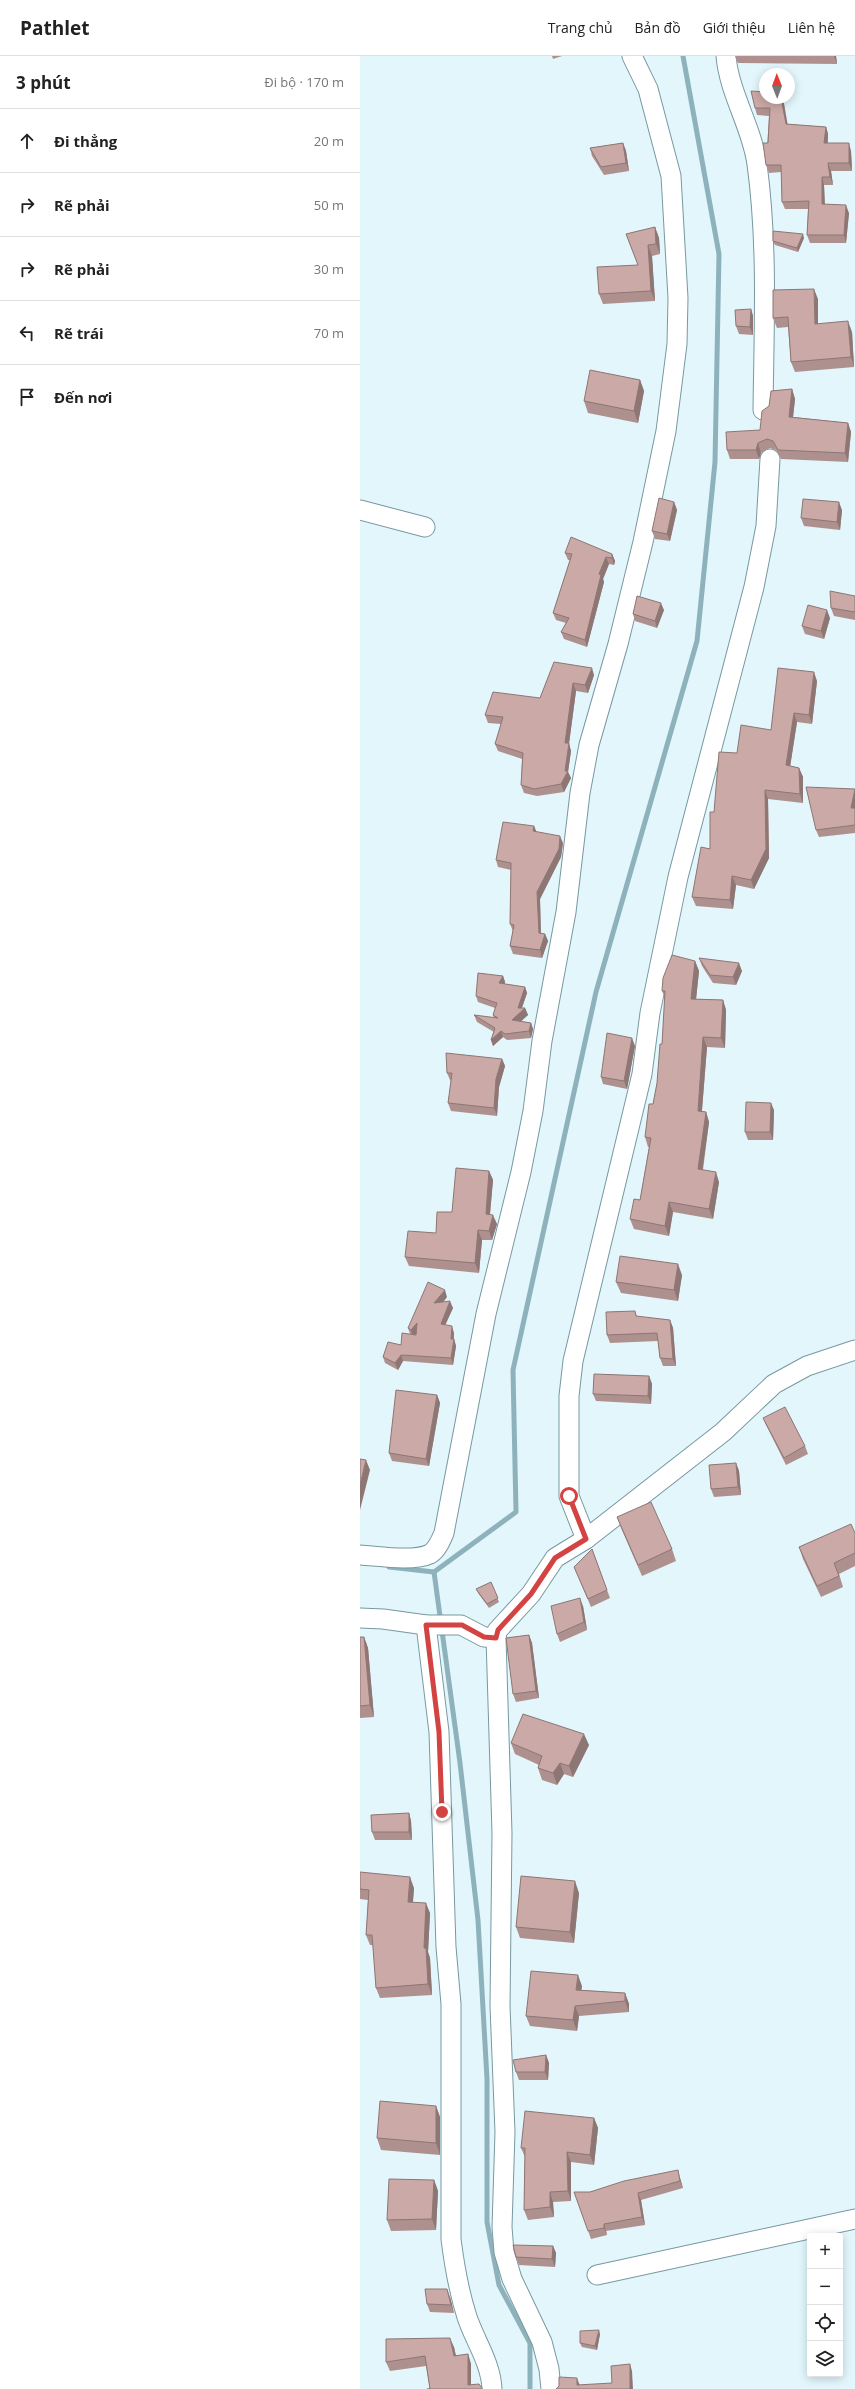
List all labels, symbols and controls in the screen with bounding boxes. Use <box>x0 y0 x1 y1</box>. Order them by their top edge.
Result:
text: Pathlet <box>20 15 89 41</box>
text: Trang chủ <box>548 18 613 37</box>
text: Bản đồ <box>635 18 681 37</box>
text: Giới thiệu <box>703 18 766 37</box>
text: Liên hệ <box>788 18 835 37</box>
north arrow <box>759 68 795 104</box>
text: 3 phút <box>16 71 71 94</box>
text: Đi bộ · 170 m <box>264 73 344 91</box>
icon: ahead <box>16 130 38 152</box>
text: Đi thẳng <box>54 131 117 151</box>
text: 20 m <box>314 132 344 150</box>
icon: right <box>16 194 38 216</box>
text: Rẽ phải <box>54 195 110 215</box>
text: 50 m <box>314 196 344 214</box>
icon: right <box>16 258 38 280</box>
text: Rẽ phải <box>54 259 110 279</box>
text: 30 m <box>314 260 344 278</box>
icon: left <box>16 322 38 344</box>
text: Rẽ trái <box>54 323 104 343</box>
text: 70 m <box>314 324 344 342</box>
icon: arrive <box>16 386 38 408</box>
text: Đến nơi <box>54 387 112 407</box>
route start <box>560 1487 578 1505</box>
route end <box>433 1803 451 1821</box>
map controls <box>807 2233 843 2377</box>
button: + <box>807 2233 843 2269</box>
button: − <box>807 2269 843 2305</box>
button: locate <box>807 2305 843 2341</box>
button: layers <box>807 2341 843 2377</box>

